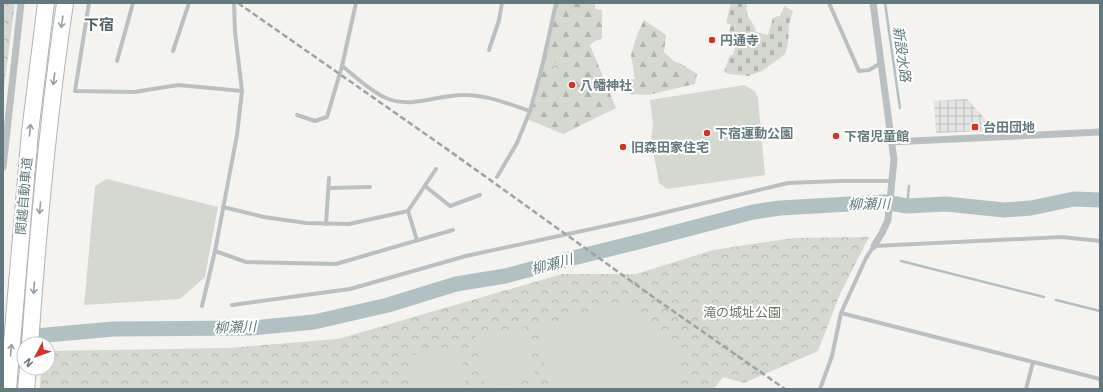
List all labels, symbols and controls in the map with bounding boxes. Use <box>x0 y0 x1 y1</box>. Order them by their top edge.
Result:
one-way arrow <box>58 15 66 28</box>
district label: 下宿 <box>84 15 114 34</box>
water label: 新設水路 <box>889 25 915 84</box>
place label: 円通寺 <box>720 32 759 49</box>
marker: 円通寺 <box>707 35 717 45</box>
one-way arrow <box>50 72 58 85</box>
place label: 八幡神社 <box>580 77 632 94</box>
marker: 八幡神社 <box>567 80 577 90</box>
place label: 台田団地 <box>983 119 1035 136</box>
marker: 台田団地 <box>970 122 980 132</box>
one-way arrow <box>27 123 34 136</box>
place label: 下宿運動公園 <box>715 125 793 142</box>
marker: 下宿運動公園 <box>702 128 712 138</box>
place label: 下宿児童館 <box>844 128 909 145</box>
marker: 下宿児童館 <box>831 131 841 141</box>
place label: 旧森田家住宅 <box>631 139 709 156</box>
marker: 旧森田家住宅 <box>618 142 628 152</box>
street label: 関越自動車道 <box>12 156 36 236</box>
water label: 柳瀬川 <box>848 195 892 213</box>
one-way arrow <box>37 201 44 214</box>
water label: 柳瀬川 <box>529 249 577 278</box>
one-way arrow <box>30 281 37 294</box>
park label: 滝の城址公園 <box>703 304 781 321</box>
water label: 柳瀬川 <box>214 317 258 337</box>
north arrow <box>16 336 56 376</box>
one-way arrow <box>8 344 15 357</box>
text: N <box>21 355 36 370</box>

